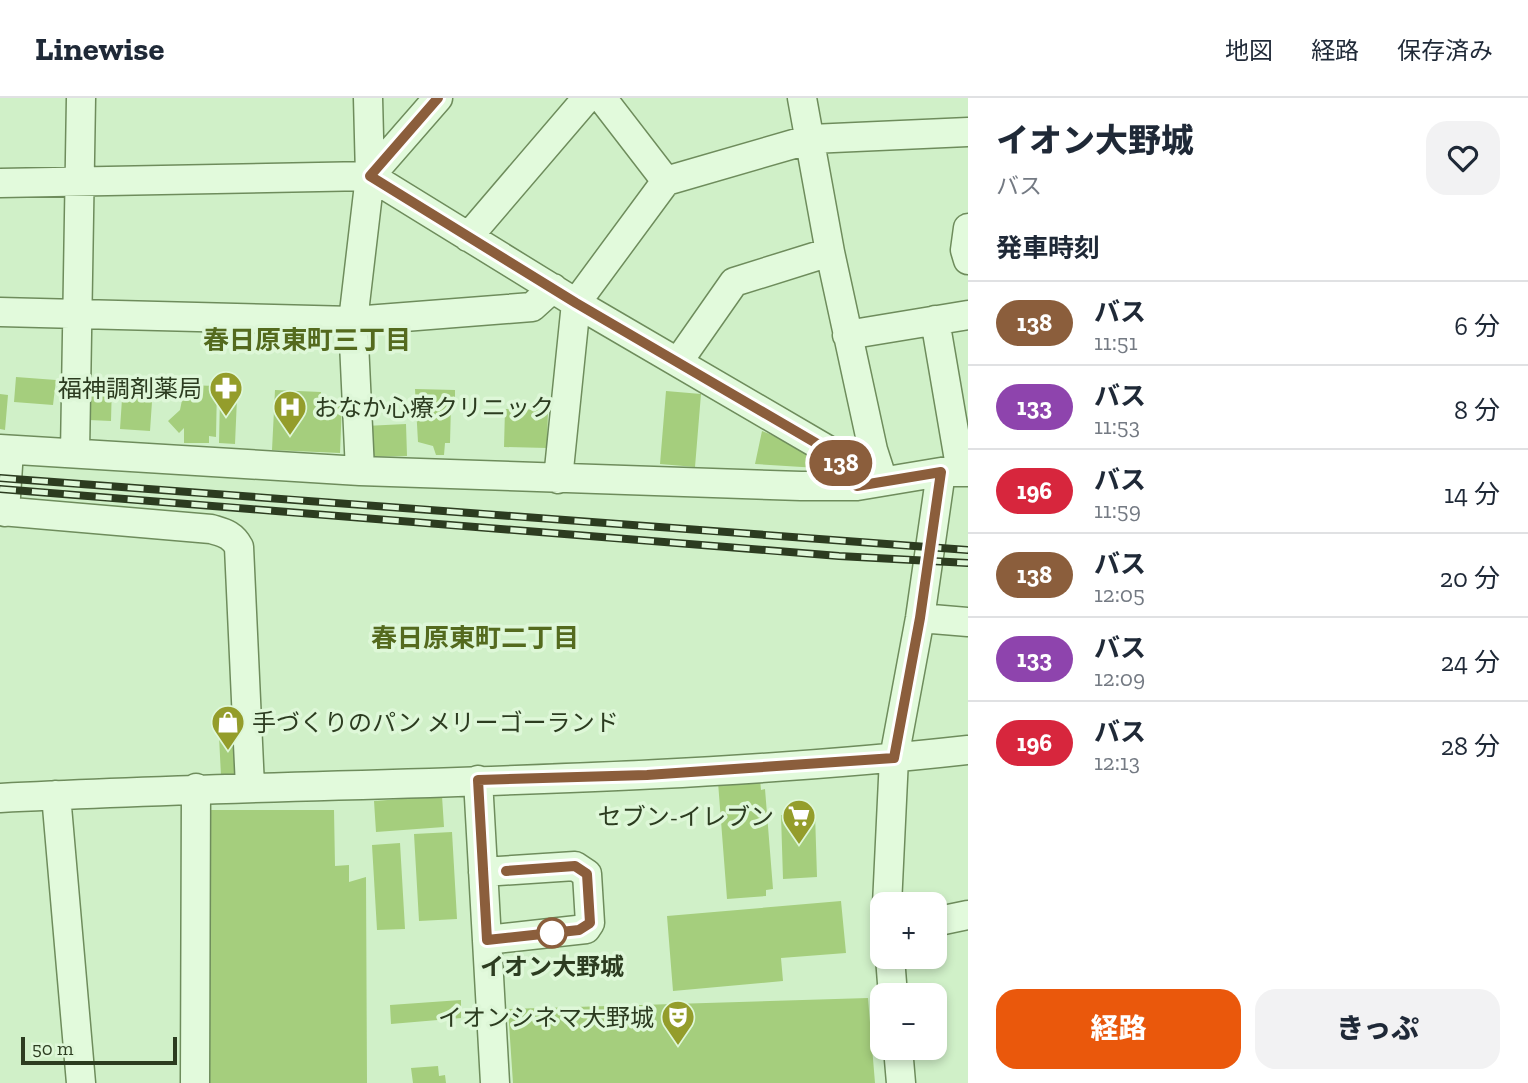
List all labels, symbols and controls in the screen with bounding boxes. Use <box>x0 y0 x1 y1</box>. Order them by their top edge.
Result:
text: Linewise <box>35 29 164 68</box>
text: 地図 <box>1225 36 1273 65</box>
text: 経路 <box>1311 36 1359 65</box>
text: 保存済み <box>1397 36 1493 65</box>
text: イオン大野城 <box>996 121 1194 160</box>
button: heart <box>1426 121 1500 195</box>
text: バス <box>996 172 1042 200</box>
text: 発車時刻 <box>996 232 1100 264</box>
text: バス <box>1094 296 1146 328</box>
text: 138 <box>1017 308 1052 337</box>
text: 6 分 <box>1454 310 1500 342</box>
district label: 春日原東町三丁目 <box>203 324 411 356</box>
text: 11:51 <box>1094 328 1138 356</box>
pharmacy icon: 福神調剤薬局 <box>207 369 245 418</box>
place label: 福神調剤薬局 <box>58 374 202 403</box>
text: バス <box>1094 380 1146 412</box>
hospital icon: おなか心療クリニック <box>271 388 309 437</box>
text: 133 <box>1017 392 1052 421</box>
place label: おなか心療クリニック <box>314 393 554 422</box>
text: 8 分 <box>1454 394 1500 426</box>
text: 11:53 <box>1094 412 1140 440</box>
line badge: 138 <box>801 440 881 486</box>
text: 138 <box>823 448 859 477</box>
text: バス <box>1094 464 1146 496</box>
text: 196 <box>1017 476 1052 505</box>
text: 14 分 <box>1444 478 1500 510</box>
text: 11:59 <box>1094 496 1141 524</box>
text: バス <box>1094 548 1146 580</box>
text: 138 <box>1017 560 1052 589</box>
text: 20 分 <box>1440 562 1500 594</box>
text: 12:05 <box>1094 580 1145 608</box>
district label: 春日原東町二丁目 <box>371 622 579 654</box>
text: バス <box>1094 632 1146 664</box>
text: 133 <box>1017 644 1052 673</box>
text: 24 分 <box>1441 646 1500 678</box>
text: 12:09 <box>1094 664 1145 692</box>
shop icon: 手づくりのパン メリーゴーランド <box>209 703 247 752</box>
place label: 手づくりのパン メリーゴーランド <box>252 708 619 737</box>
text: バス <box>1094 716 1146 748</box>
text: 196 <box>1017 728 1052 757</box>
text: 28 分 <box>1441 730 1500 762</box>
text: 12:13 <box>1094 748 1140 776</box>
supermarket icon: セブン-イレブン <box>780 797 818 846</box>
place label: セブン-イレブン <box>598 802 774 831</box>
map controls <box>870 892 947 1060</box>
button: + <box>870 892 947 969</box>
marker: イオン大野城 <box>537 918 567 948</box>
place label: イオン大野城 <box>480 952 624 981</box>
button: − <box>870 983 947 1060</box>
button: 経路 <box>996 989 1241 1069</box>
button: きっぷ <box>1255 989 1500 1069</box>
theatre icon: イオンシネマ大野城 <box>659 998 697 1047</box>
place label: イオンシネマ大野城 <box>438 1003 654 1032</box>
scale bar <box>21 1034 177 1066</box>
text: 50 m <box>32 1037 73 1060</box>

